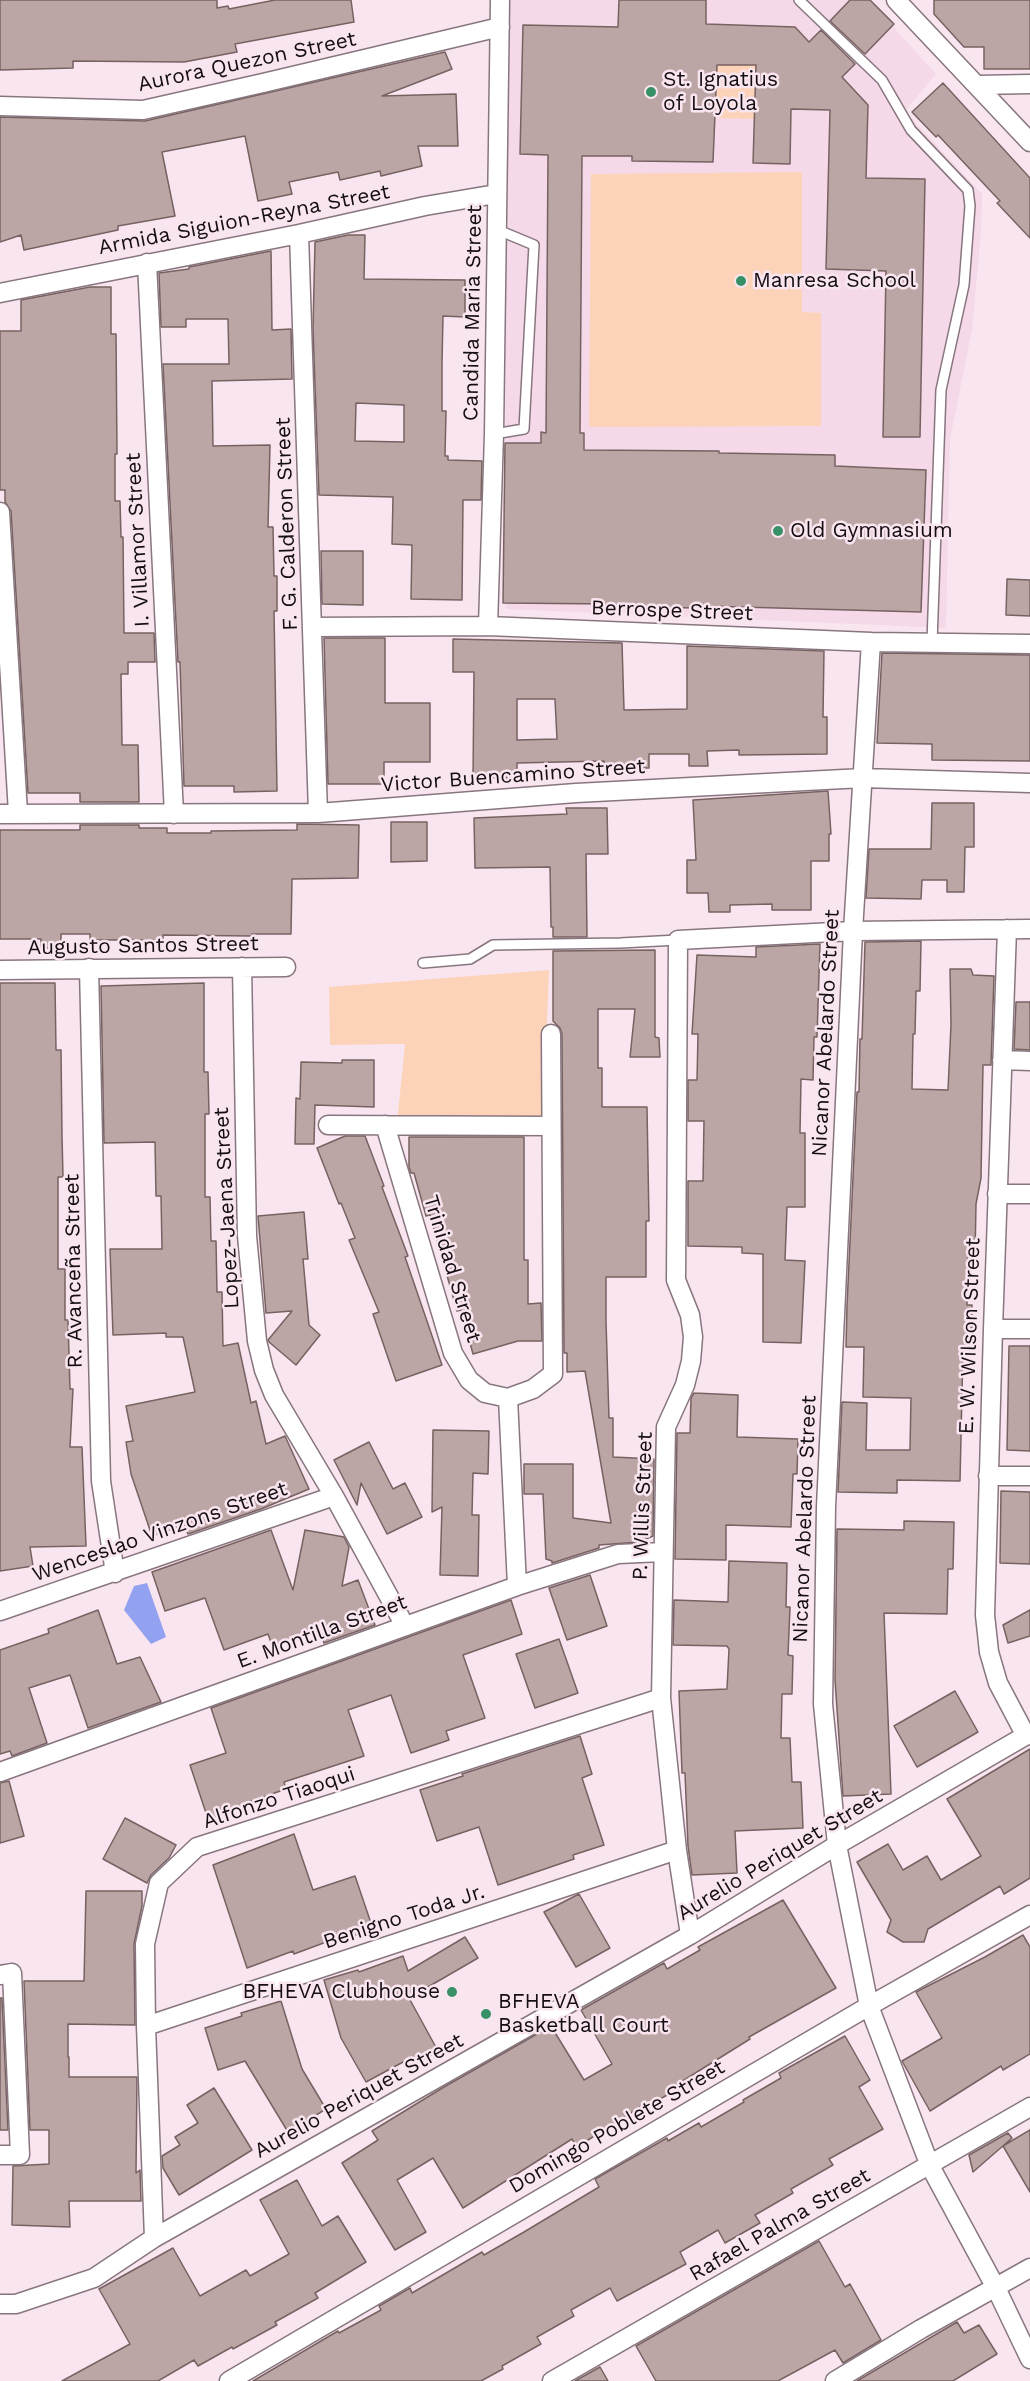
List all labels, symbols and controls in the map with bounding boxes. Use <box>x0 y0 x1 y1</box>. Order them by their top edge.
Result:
street label: Aurora Quezon Street <box>136 27 358 97</box>
place label: St. Ignatius of Loyola <box>663 67 778 117</box>
marker: St. Ignatius of Loyola <box>644 85 658 99</box>
street label: Armida Siguion-Reyna Street <box>96 179 392 261</box>
street label: Candida Maria Street <box>459 205 487 421</box>
place label: Manresa School <box>753 268 916 294</box>
marker: Manresa School <box>734 274 748 288</box>
street label: F. G. Calderon Street <box>271 417 303 631</box>
street label: I. Villamor Street <box>121 452 155 628</box>
place label: Old Gymnasium <box>790 518 953 544</box>
marker: Old Gymnasium <box>771 524 785 538</box>
street label: Berrospe Street <box>591 596 753 626</box>
street label: Victor Buencamino Street <box>380 754 646 798</box>
street label: Nicanor Abelardo Street <box>807 909 845 1157</box>
street label: Augusto Santos Street <box>27 931 259 961</box>
street label: Lopez-Jaena Street <box>209 1107 245 1309</box>
street label: R. Avanceña Street <box>60 1174 88 1368</box>
street label: Trinidad Street <box>418 1192 486 1346</box>
street label: E. W. Wilson Street <box>954 1237 986 1435</box>
street label: Nicanor Abelardo Street <box>788 1395 822 1643</box>
street label: P. Willis Street <box>628 1431 658 1581</box>
street label: Wenceslao Vinzons Street <box>29 1476 291 1588</box>
street label: E. Montilla Street <box>234 1590 410 1674</box>
street label: Alfonzo Tiaoqui <box>200 1761 358 1835</box>
street label: Aurelio Periquet Street <box>673 1784 887 1926</box>
street label: Benigno Toda Jr. <box>320 1879 488 1955</box>
place label: BFHEVA Clubhouse <box>243 1979 440 2005</box>
marker: BFHEVA Clubhouse <box>445 1985 459 1999</box>
place label: BFHEVA Basketball Court <box>498 1989 669 2039</box>
marker: BFHEVA Basketball Court <box>479 2007 493 2021</box>
street label: Aurelio Periquet Street <box>250 2028 468 2164</box>
street label: Domingo Poblete Street <box>505 2055 729 2199</box>
street label: Rafael Palma Street <box>685 2163 875 2287</box>

